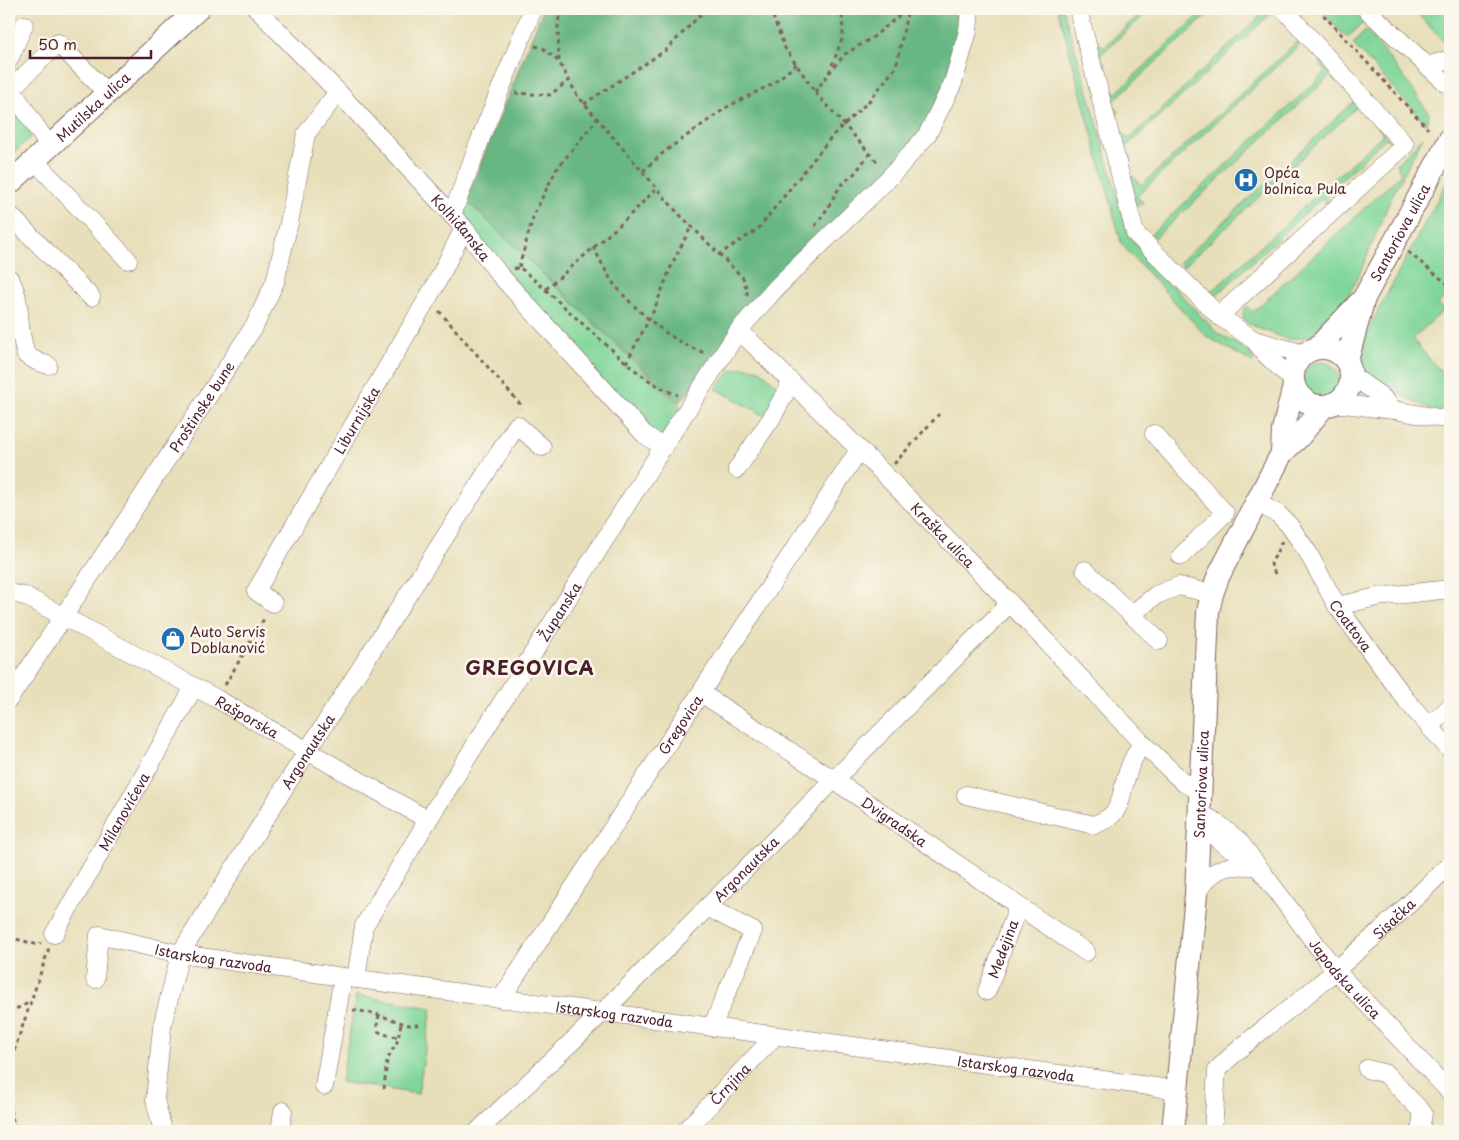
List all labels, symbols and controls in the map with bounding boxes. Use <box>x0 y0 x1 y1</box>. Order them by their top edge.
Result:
scale bar <box>30 28 151 60</box>
text: 50 m <box>38 32 77 55</box>
street label: Mutilska ulica <box>51 67 135 146</box>
place label: Opća bolnica Pula <box>1264 162 1346 199</box>
hospital icon: Opća bolnica Pula <box>1233 167 1259 193</box>
street label: Santoriova ulica <box>1365 180 1435 285</box>
street label: Kolhiđanska <box>427 189 496 265</box>
street label: Proštinske bune <box>164 357 239 456</box>
street label: Liburnijska <box>328 382 384 458</box>
street label: Kraška ulica <box>906 497 980 572</box>
street label: Županska <box>533 577 586 645</box>
street label: Coattova <box>1325 596 1378 656</box>
place label: Auto Servis Doblanović <box>190 621 265 658</box>
shop icon: Auto Servis Doblanović <box>160 626 186 652</box>
district label: GREGOVICA <box>465 653 595 681</box>
street label: Gregovica <box>653 689 708 758</box>
street label: Rašporska <box>212 690 283 743</box>
street label: Argonautska <box>276 709 339 793</box>
street label: Santoriova ulica <box>1188 730 1213 839</box>
street label: Milanovićeva <box>93 768 154 855</box>
street label: Dvigradska <box>857 791 932 852</box>
street label: Argonautska <box>708 831 784 906</box>
street label: Sisačka <box>1368 893 1420 944</box>
street label: Medejina <box>982 916 1023 981</box>
street label: Japodska ulica <box>1305 934 1386 1023</box>
street label: Istarskog razvoda <box>153 938 274 977</box>
street label: Istarskog razvoda <box>554 995 675 1032</box>
street label: Istarskog razvoda <box>956 1050 1076 1086</box>
street label: Črnjina <box>705 1058 755 1110</box>

